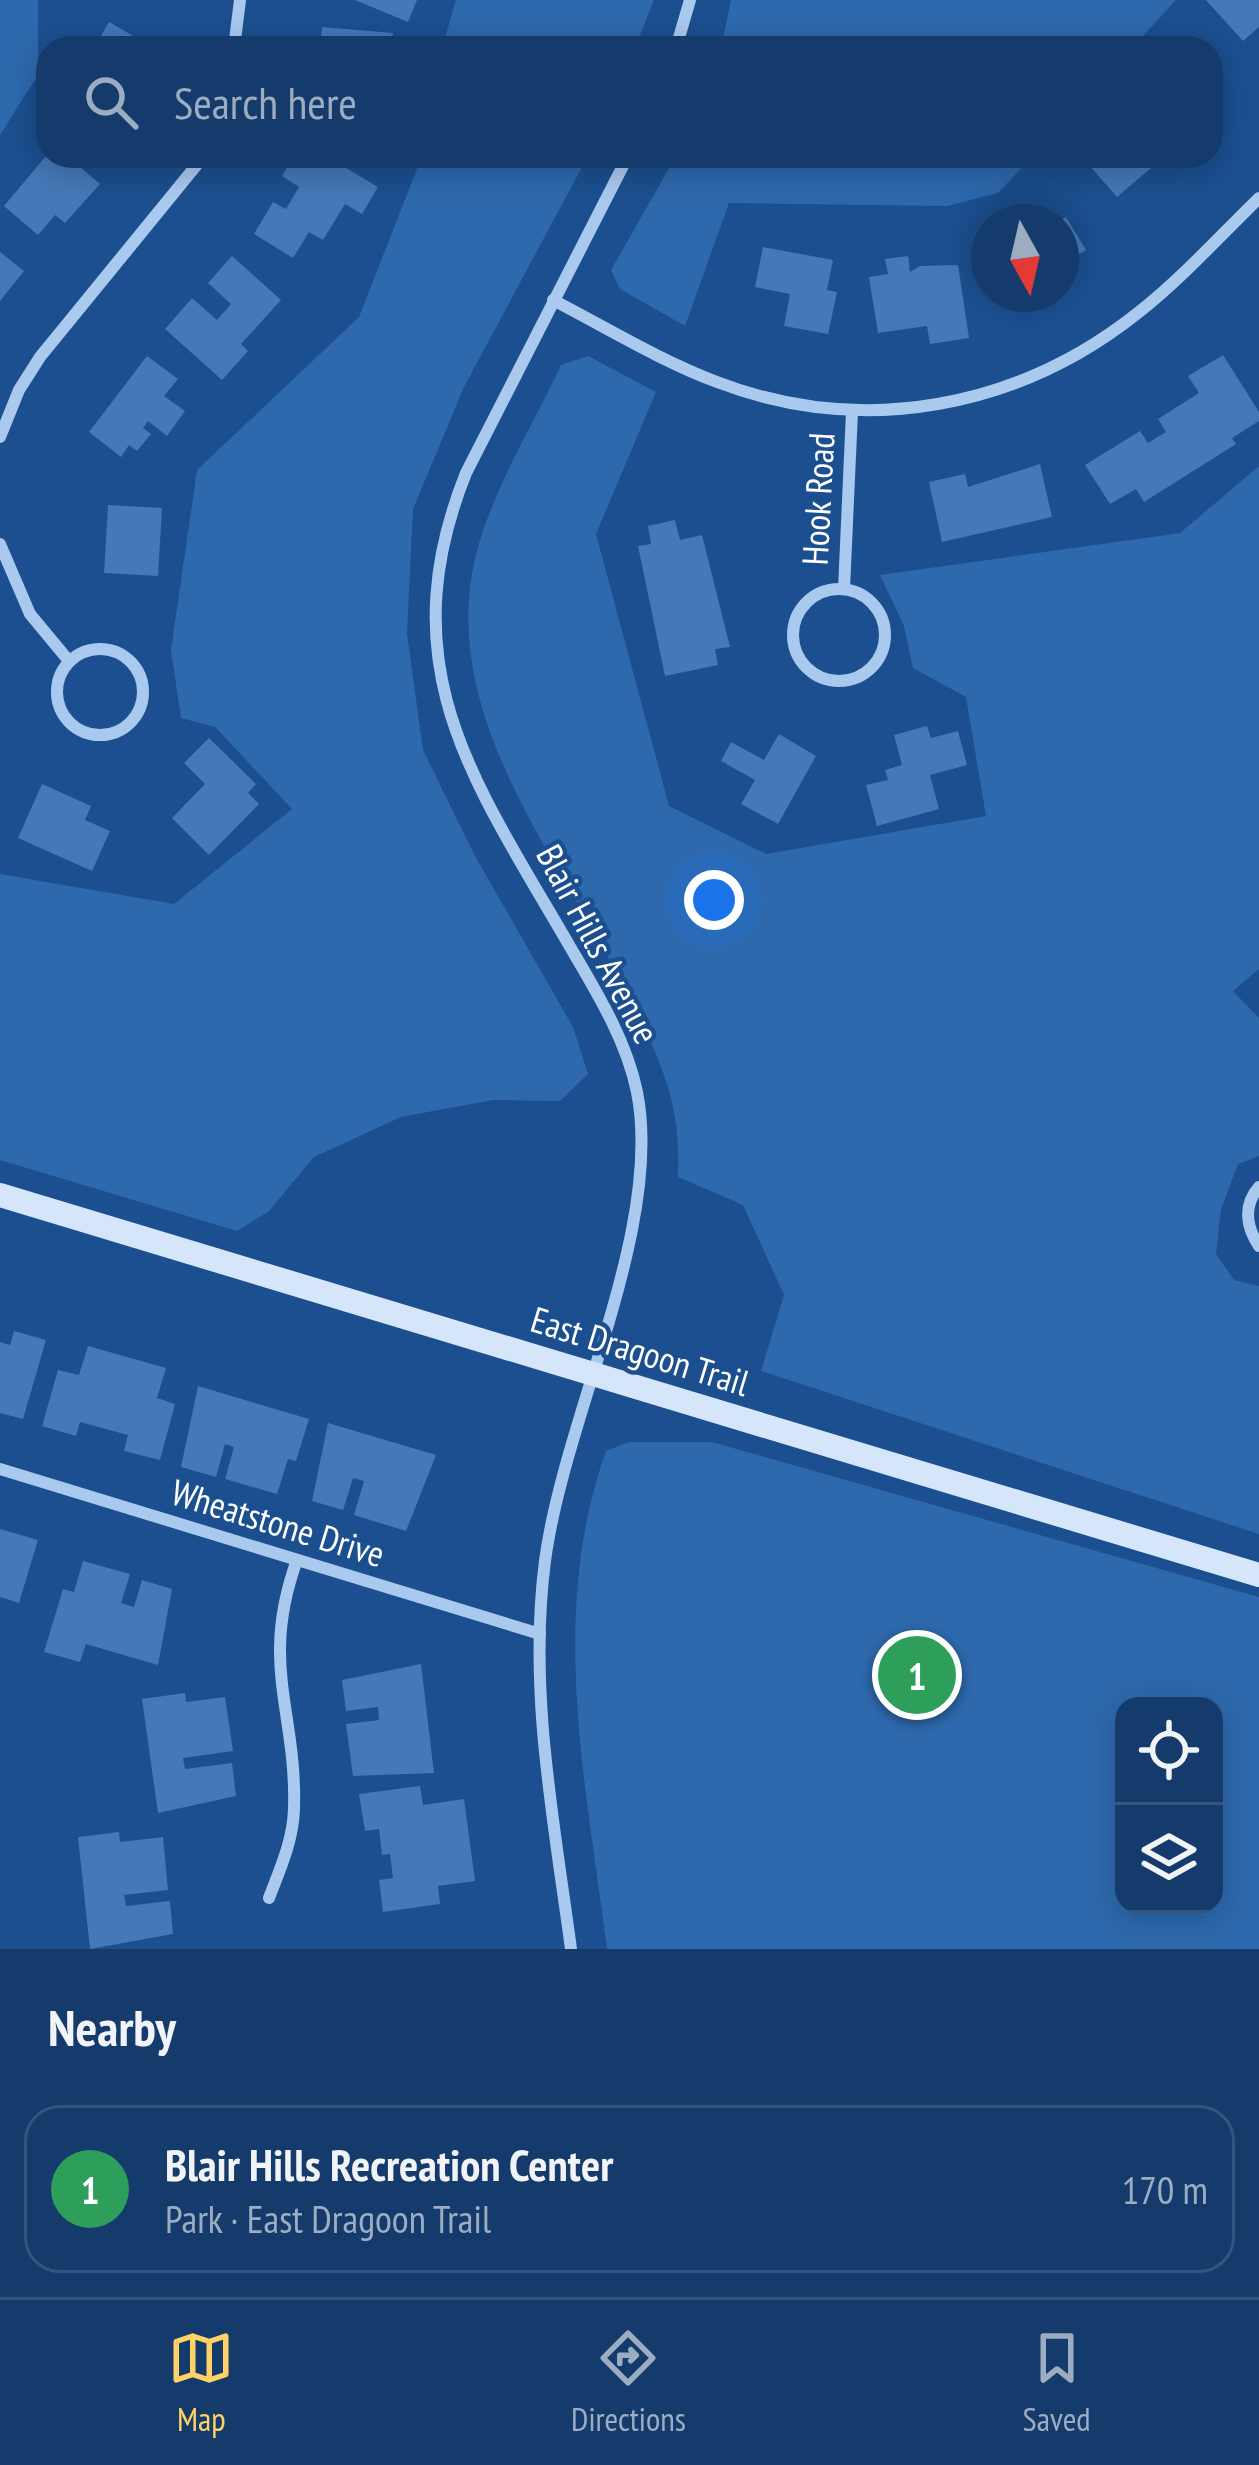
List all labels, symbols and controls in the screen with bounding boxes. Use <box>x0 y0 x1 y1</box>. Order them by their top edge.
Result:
search box <box>36 36 1223 168</box>
icon: search <box>78 69 144 135</box>
text: Search here <box>174 73 357 131</box>
north arrow <box>971 204 1079 312</box>
street label: Hook Road <box>791 432 844 566</box>
street label: Blair Hills Avenue <box>526 836 671 1051</box>
your location <box>684 870 744 930</box>
street label: East Dragoon Trail <box>526 1295 755 1406</box>
street label: Wheatstone Drive <box>166 1468 390 1577</box>
pin: 1 <box>878 1630 956 1720</box>
map controls <box>1115 1697 1223 1913</box>
button: locate <box>1115 1697 1223 1805</box>
button: layers <box>1115 1805 1223 1913</box>
text: Nearby <box>48 1994 176 2060</box>
text: Blair Hills Recreation Center <box>165 2135 613 2193</box>
text: 1 <box>81 2164 99 2215</box>
text: 170 m <box>1122 2164 1208 2215</box>
text: Park · East Dragoon Trail <box>165 2193 491 2244</box>
tab: Map <box>168 2325 234 2440</box>
tab: Directions <box>571 2325 686 2440</box>
tab: Saved <box>1023 2325 1091 2440</box>

